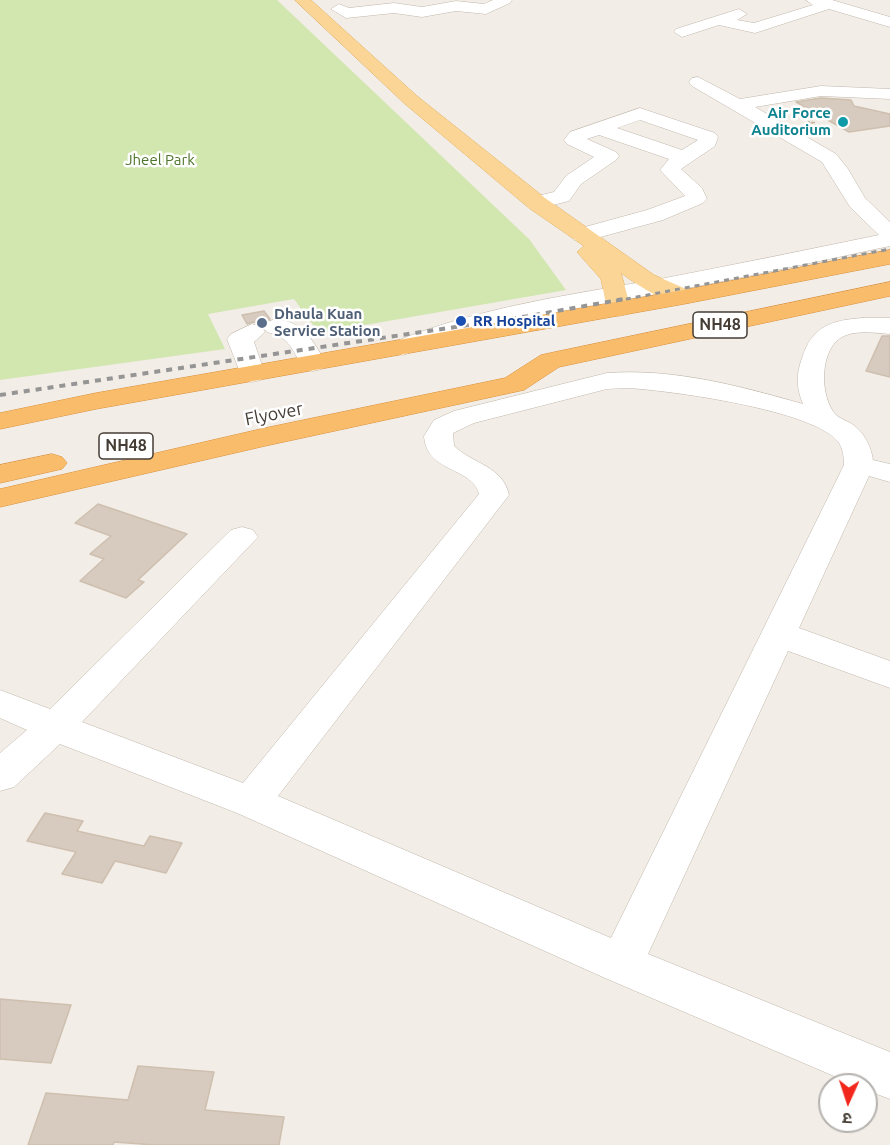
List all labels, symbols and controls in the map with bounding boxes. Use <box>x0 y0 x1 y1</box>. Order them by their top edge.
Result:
place label: Air Force Auditorium <box>751 104 831 139</box>
marker: Air Force Auditorium <box>836 115 850 129</box>
park label: Jheel Park <box>125 151 195 169</box>
place label: Dhaula Kuan Service Station <box>274 305 381 340</box>
place label: RR Hospital <box>473 312 555 330</box>
road number: NH48 <box>693 312 747 338</box>
marker: RR Hospital <box>454 314 468 328</box>
marker: Dhaula Kuan Service Station <box>255 316 269 330</box>
street label: Flyover <box>243 398 305 430</box>
road number: NH48 <box>99 433 153 459</box>
north arrow <box>818 1073 878 1133</box>
text: उ <box>842 1110 852 1128</box>

